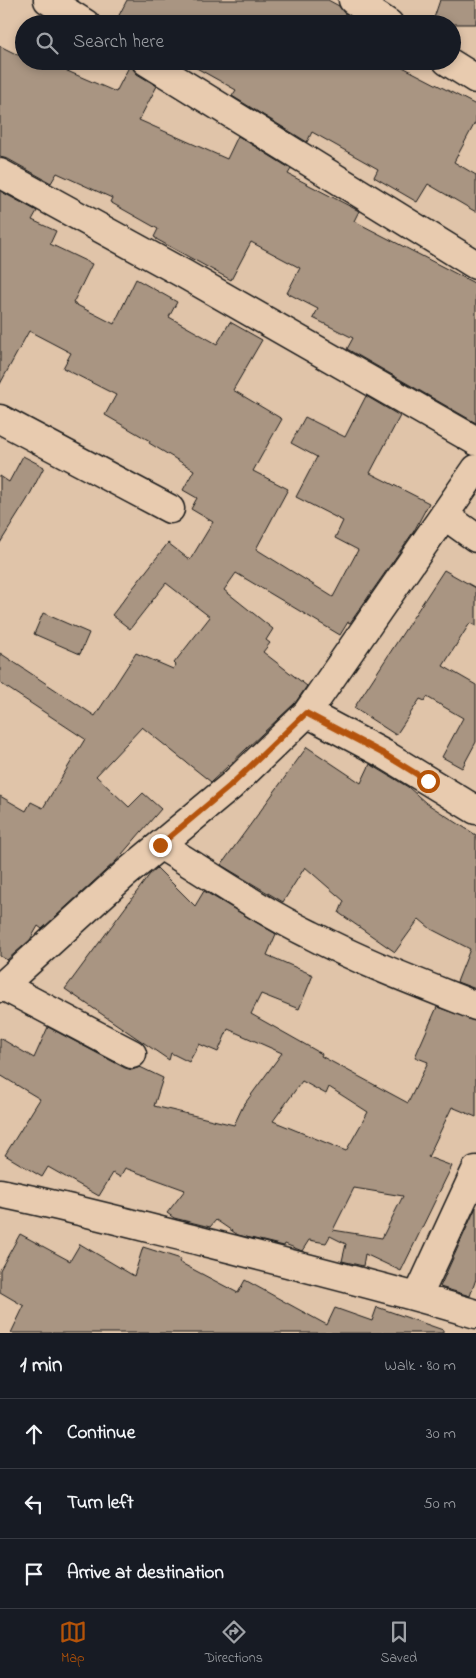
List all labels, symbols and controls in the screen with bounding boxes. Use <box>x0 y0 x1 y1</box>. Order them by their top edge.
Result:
search box <box>15 15 461 70</box>
icon: search <box>33 29 61 57</box>
text: Search here <box>73 29 164 56</box>
route start <box>417 770 440 793</box>
route end <box>149 834 172 857</box>
text: 1 min <box>20 1351 62 1381</box>
text: Walk · 80 m <box>385 1354 456 1378</box>
icon: ahead <box>20 1420 48 1448</box>
text: Continue <box>67 1420 135 1447</box>
text: 30 m <box>426 1422 456 1446</box>
icon: left <box>20 1490 48 1518</box>
text: Turn left <box>67 1490 134 1517</box>
text: 50 m <box>424 1492 456 1516</box>
icon: arrive <box>20 1560 48 1588</box>
text: Arrive at destination <box>67 1560 224 1587</box>
tab: Map <box>59 1618 87 1669</box>
tab: Directions <box>205 1618 263 1669</box>
tab: Saved <box>381 1618 417 1669</box>

